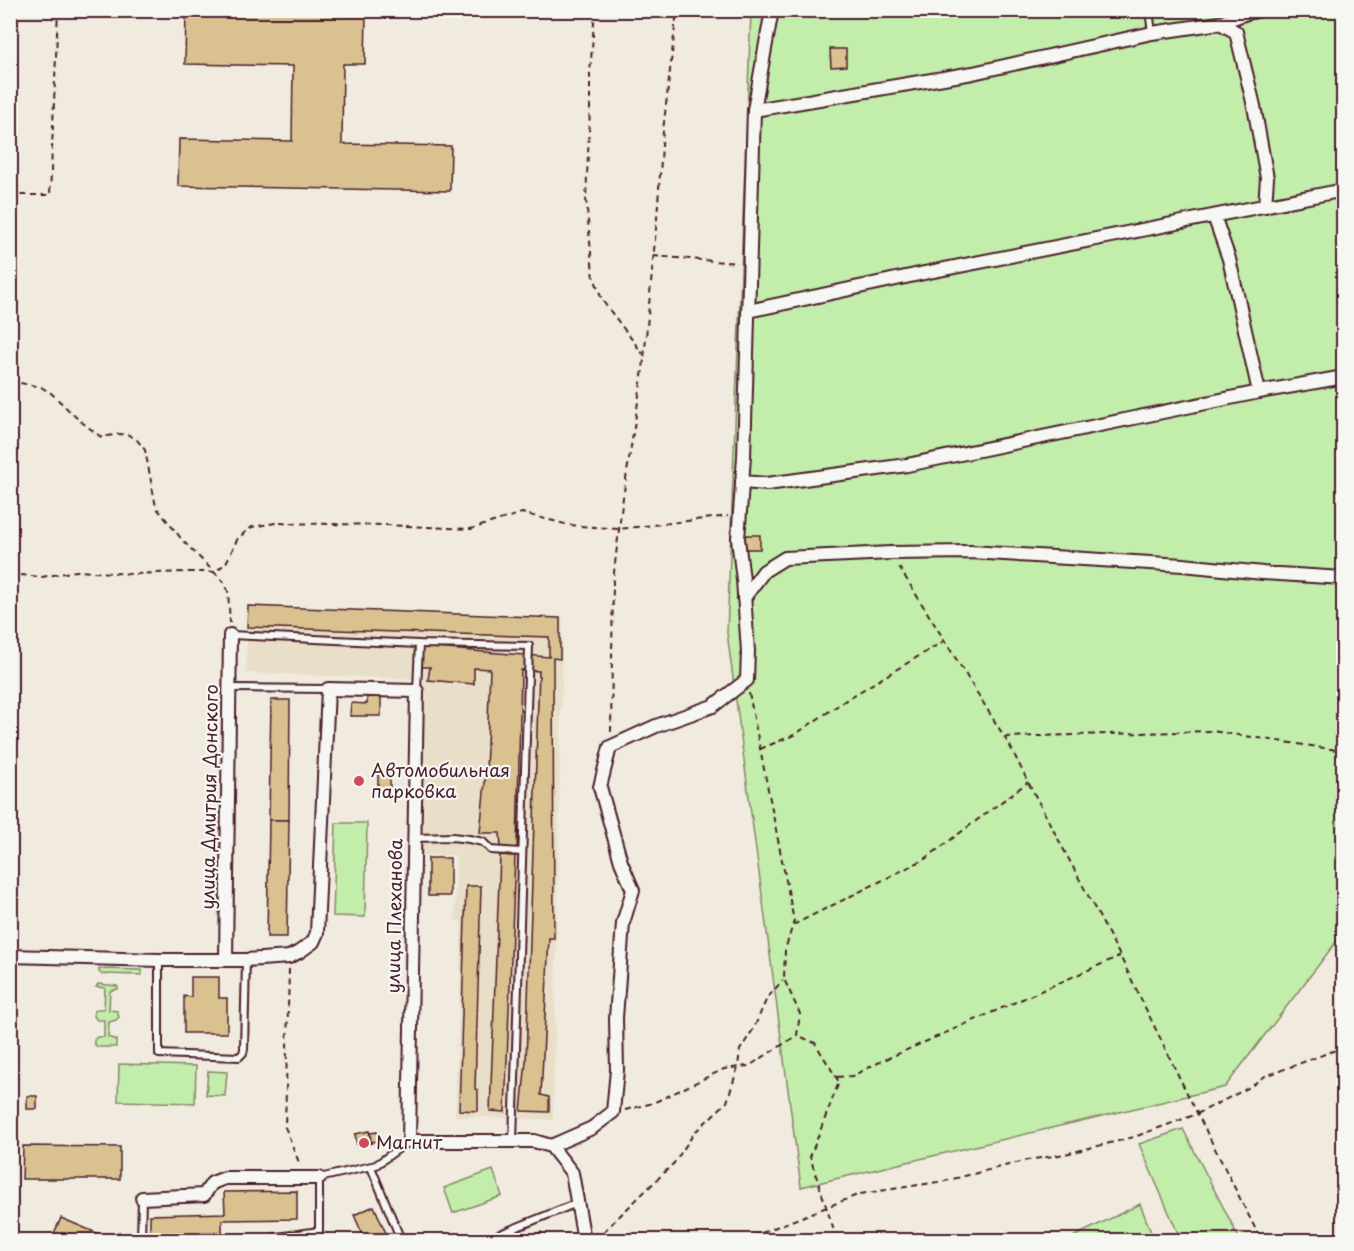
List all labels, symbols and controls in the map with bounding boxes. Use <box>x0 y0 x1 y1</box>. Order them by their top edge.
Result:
street label: улица Дмитрия Донского <box>193 684 224 910</box>
place label: Автомобильная парковка <box>371 756 510 804</box>
marker: Автомобильная парковка <box>352 774 366 788</box>
street label: улица Плеханова <box>379 838 408 994</box>
place label: Магнит <box>376 1128 443 1155</box>
marker: Магнит <box>357 1136 371 1150</box>

